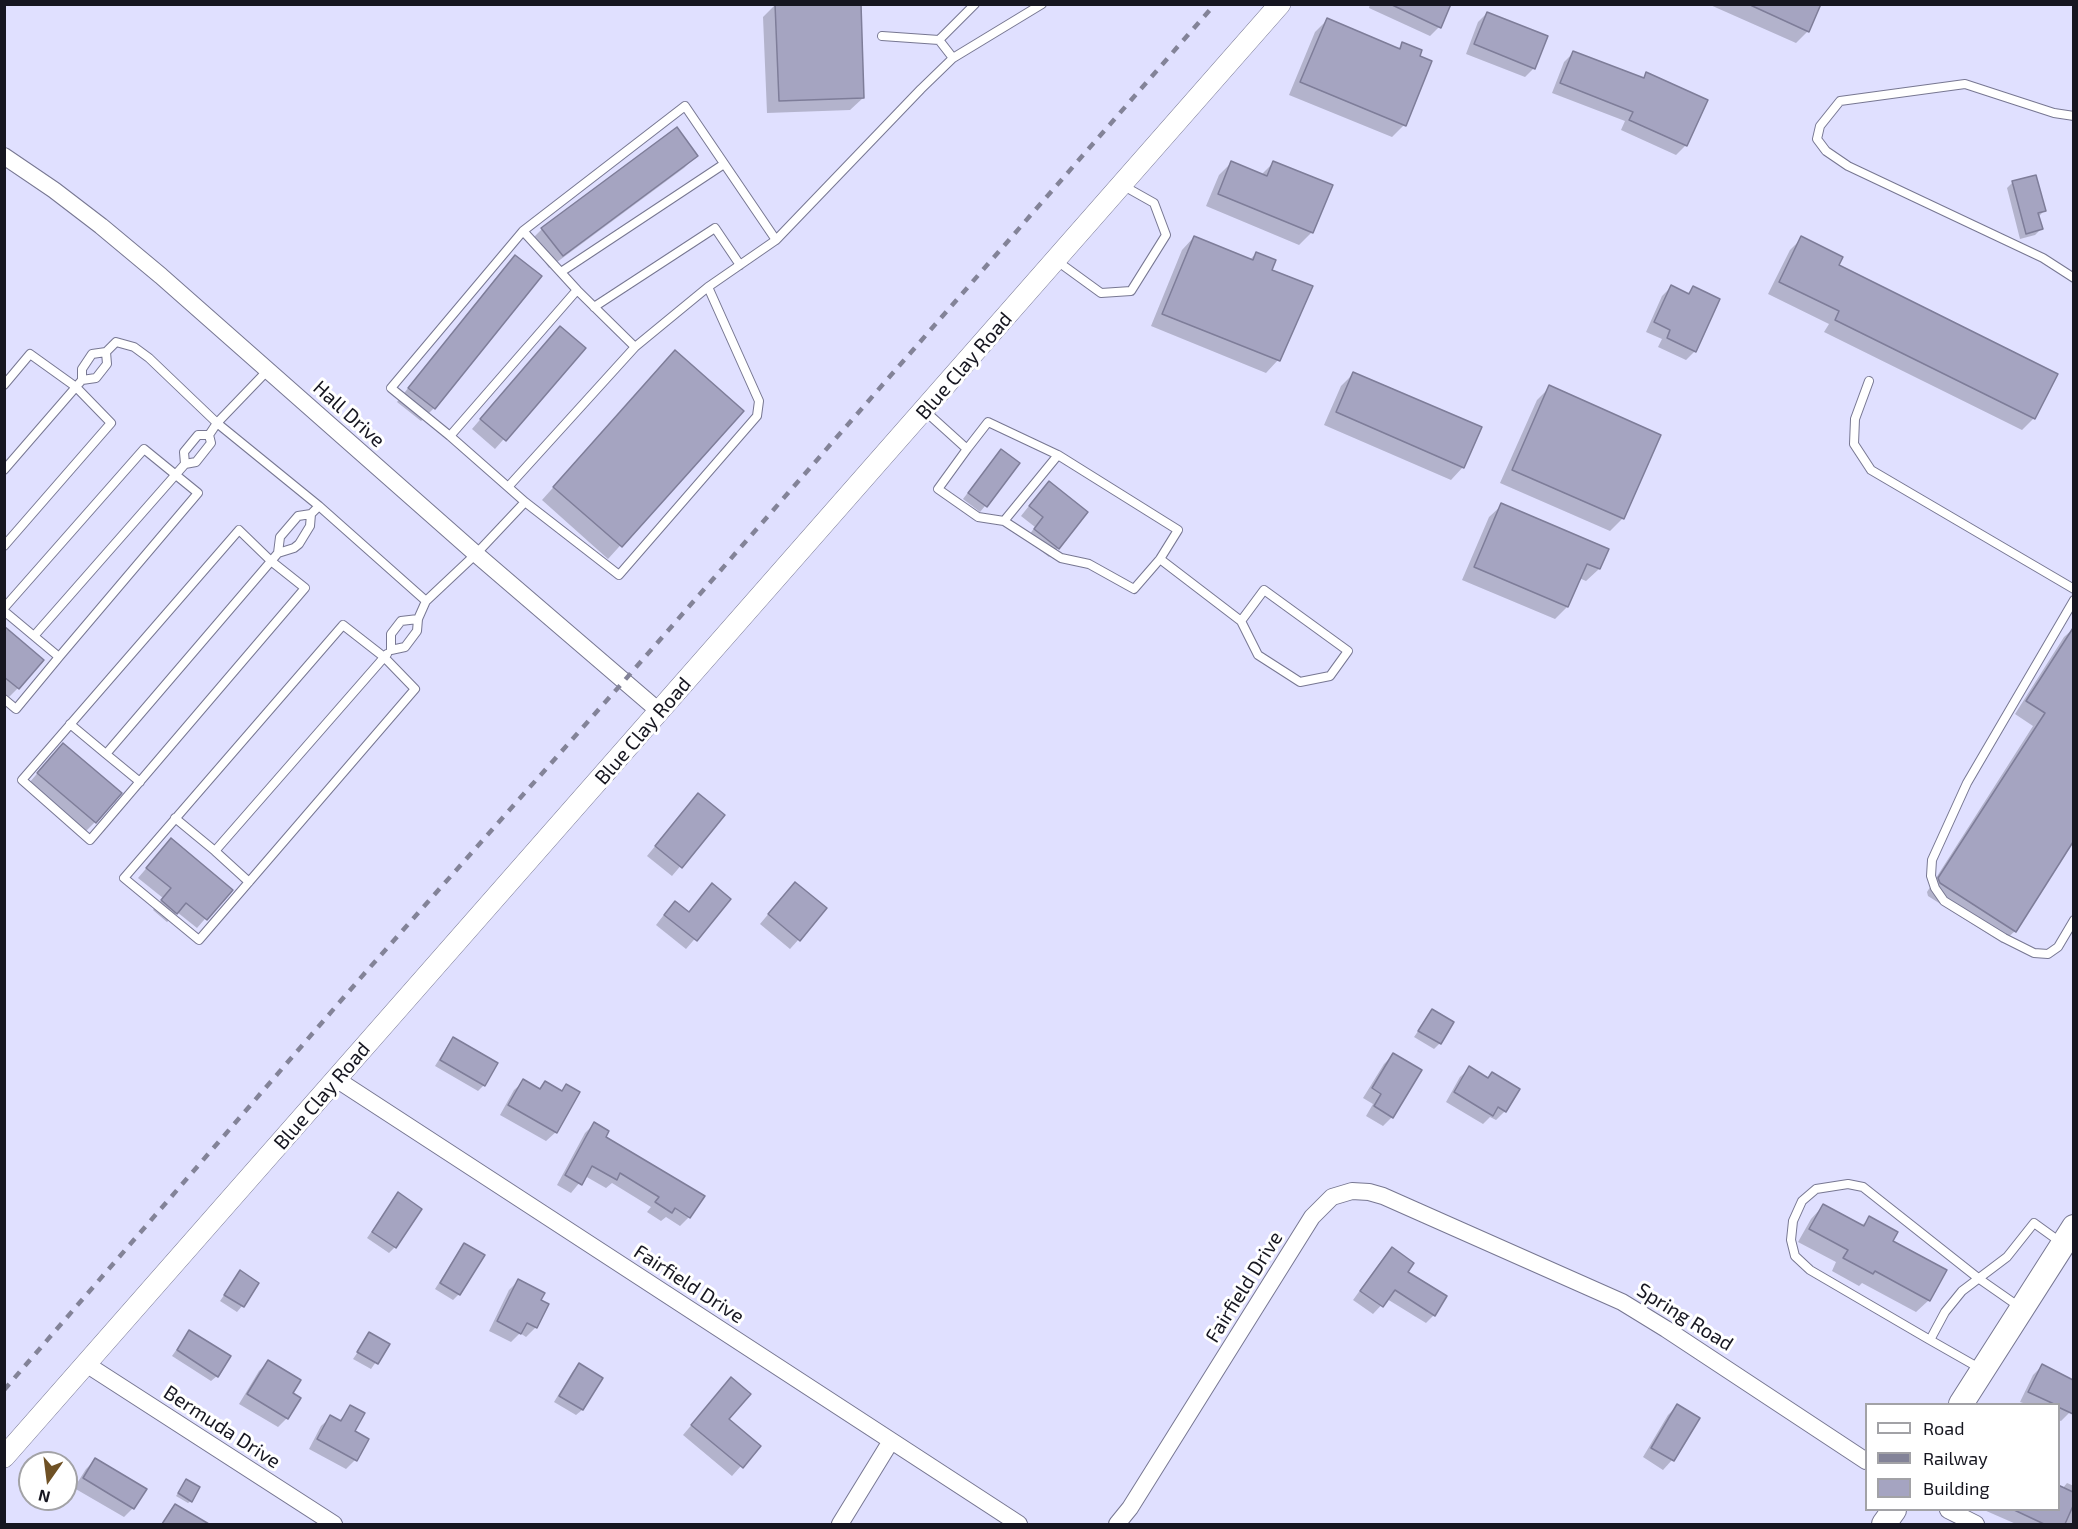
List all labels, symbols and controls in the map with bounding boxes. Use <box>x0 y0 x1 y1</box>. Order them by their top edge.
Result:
street label: Blue Clay Road <box>911 307 1017 425</box>
street label: Hall Drive <box>308 376 390 452</box>
street label: Blue Clay Road <box>590 672 696 790</box>
street label: Blue Clay Road <box>269 1037 375 1155</box>
street label: Fairfield Drive <box>1200 1227 1288 1347</box>
street label: Fairfield Drive <box>629 1239 749 1329</box>
street label: Spring Road <box>1632 1278 1738 1356</box>
street label: Bermuda Drive <box>159 1380 285 1474</box>
legend <box>1865 1403 2060 1511</box>
text: Road <box>1923 1417 1964 1439</box>
text: Railway <box>1923 1447 1988 1469</box>
north arrow <box>18 1451 78 1511</box>
text: Building <box>1923 1477 1990 1499</box>
text: N <box>36 1486 52 1508</box>

